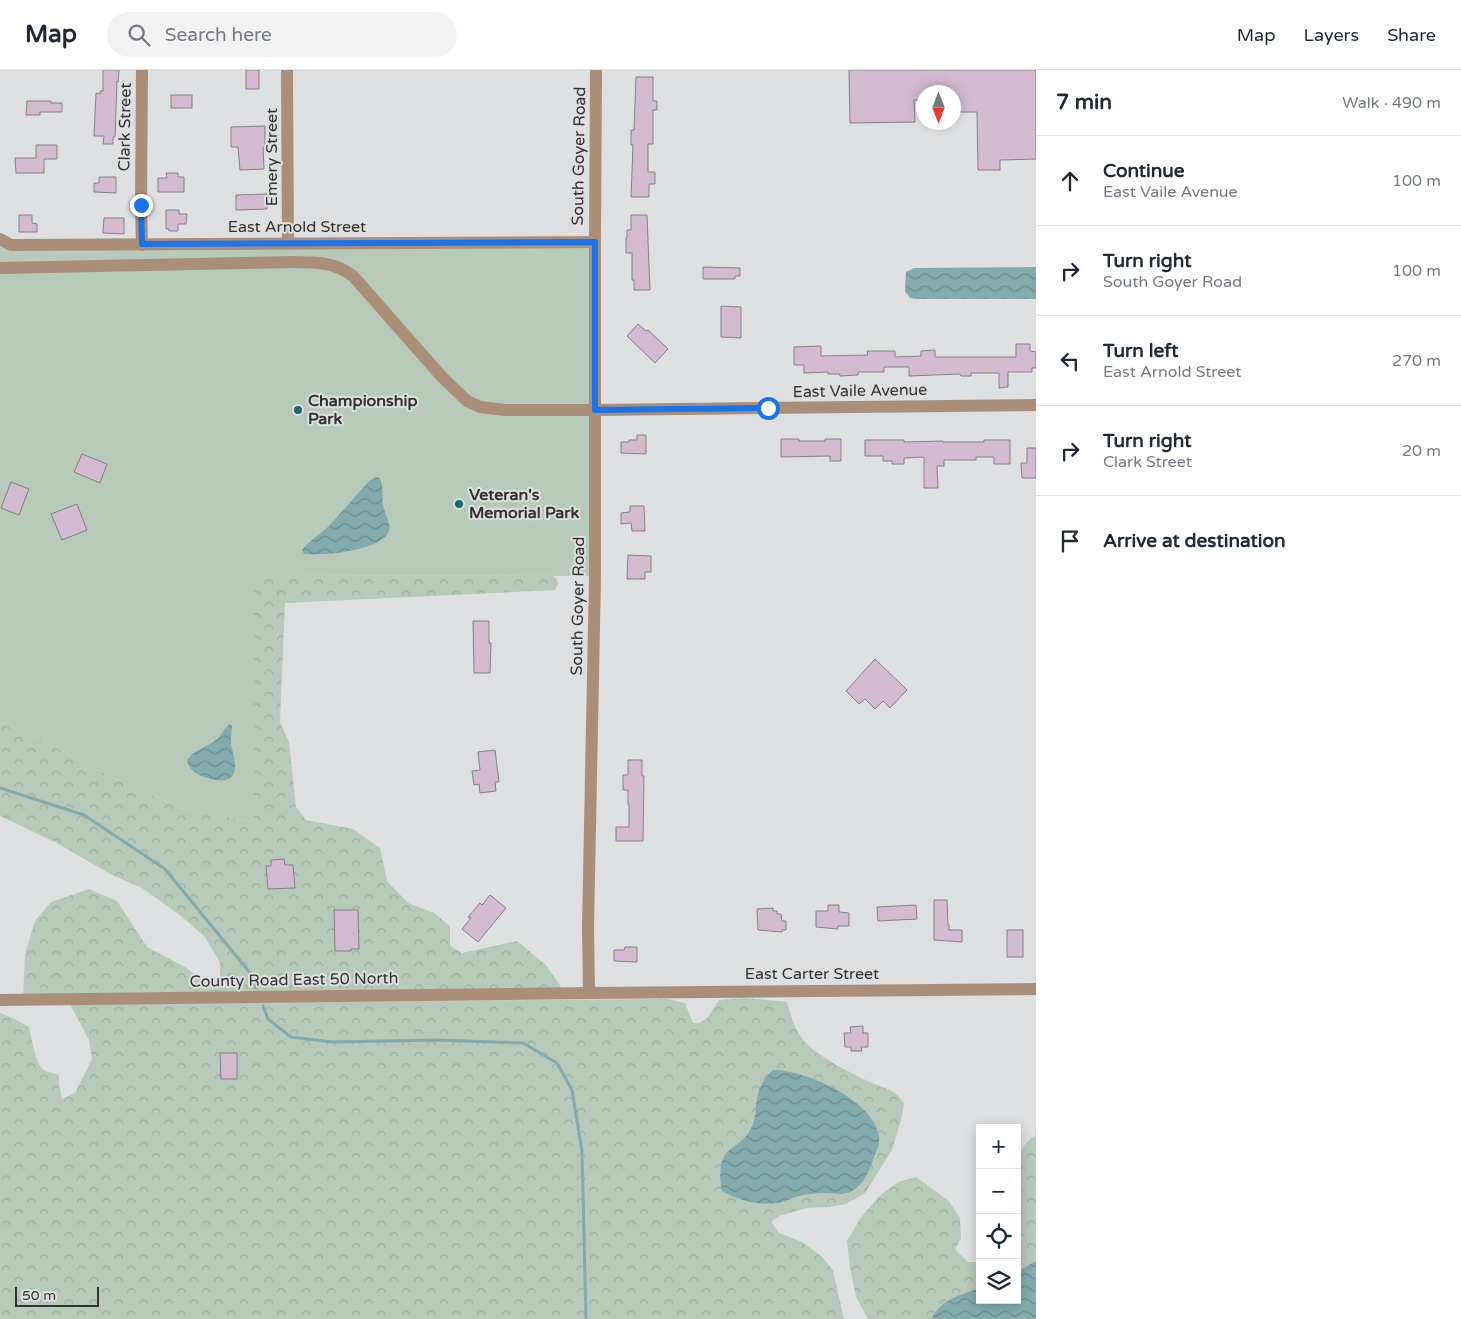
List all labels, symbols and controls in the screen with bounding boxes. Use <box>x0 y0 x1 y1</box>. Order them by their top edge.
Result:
search box <box>107 12 457 57</box>
text: Map <box>25 20 77 49</box>
icon: search <box>125 21 153 49</box>
text: Search here <box>165 24 272 46</box>
text: Map <box>1237 24 1276 46</box>
text: Layers <box>1304 24 1359 46</box>
text: Share <box>1387 24 1436 46</box>
street label: Clark Street <box>114 82 136 172</box>
north arrow <box>916 85 961 130</box>
street label: South Goyer Road <box>568 86 590 226</box>
text: 7 min <box>1056 90 1112 115</box>
text: Walk · 490 m <box>1342 93 1441 113</box>
street label: Emery Street <box>262 108 282 206</box>
text: Continue <box>1103 160 1185 182</box>
icon: ahead <box>1056 167 1084 195</box>
text: 100 m <box>1392 171 1441 191</box>
text: East Vaile Avenue <box>1103 182 1238 202</box>
route end <box>130 194 153 217</box>
street label: East Arnold Street <box>228 217 366 237</box>
text: Turn right <box>1103 250 1191 272</box>
icon: right <box>1056 257 1084 285</box>
text: 100 m <box>1392 261 1441 281</box>
text: South Goyer Road <box>1103 272 1242 292</box>
text: Turn left <box>1103 340 1179 362</box>
icon: left <box>1056 347 1084 375</box>
text: 270 m <box>1392 351 1441 371</box>
text: East Arnold Street <box>1103 362 1241 382</box>
street label: East Vaile Avenue <box>793 380 927 402</box>
place label: Championship Park <box>308 391 418 429</box>
route start <box>757 397 780 420</box>
marker: Championship Park <box>292 404 304 416</box>
text: Turn right <box>1103 430 1191 452</box>
icon: right <box>1056 437 1084 465</box>
text: 20 m <box>1402 441 1441 461</box>
text: Clark Street <box>1103 452 1192 472</box>
place label: Veteran's Memorial Park <box>469 485 579 523</box>
marker: Veteran's Memorial Park <box>453 498 465 510</box>
icon: arrive <box>1056 527 1084 555</box>
text: Arrive at destination <box>1103 530 1286 552</box>
street label: South Goyer Road <box>567 536 589 676</box>
street label: East Carter Street <box>745 964 879 984</box>
street label: County Road East 50 North <box>190 968 398 992</box>
map controls <box>976 1124 1021 1304</box>
button: + <box>976 1124 1021 1169</box>
button: − <box>976 1169 1021 1214</box>
button: locate <box>976 1214 1021 1259</box>
button: layers <box>976 1259 1021 1304</box>
scale bar <box>15 1284 99 1307</box>
text: 50 m <box>22 1287 56 1304</box>

